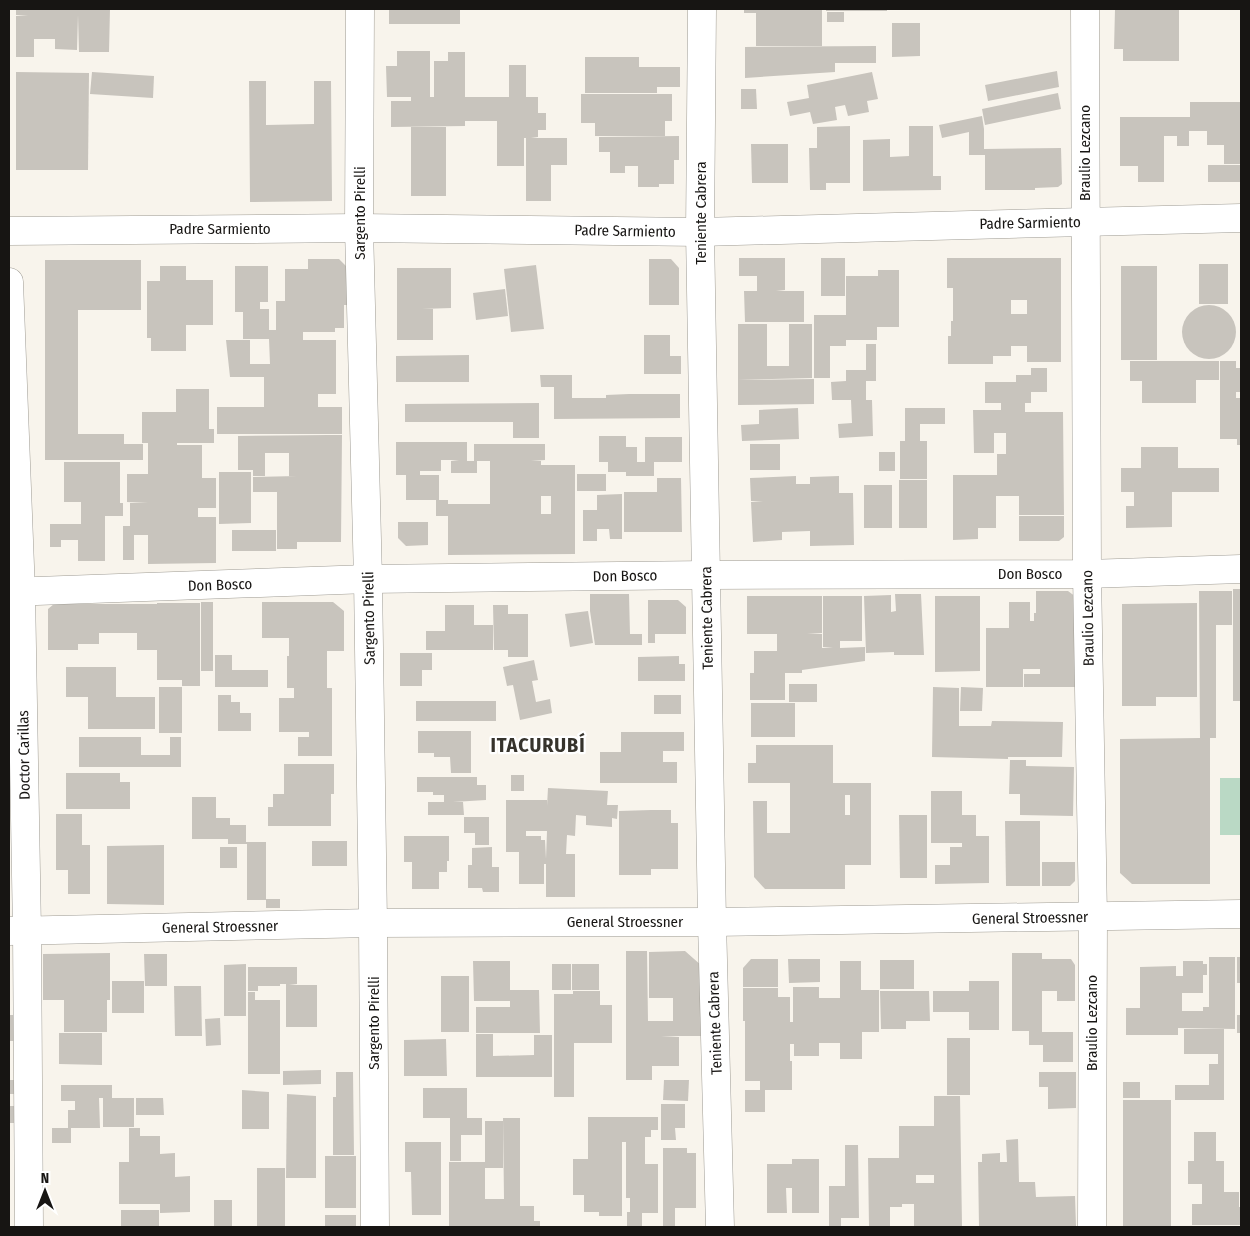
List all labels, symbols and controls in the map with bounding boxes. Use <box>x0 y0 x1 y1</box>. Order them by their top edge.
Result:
street label: Braulio Lezcano <box>1076 105 1094 201</box>
street label: Teniente Cabrera <box>692 161 710 265</box>
street label: Sargento Pirelli <box>351 166 369 260</box>
street label: Padre Sarmiento <box>979 213 1081 233</box>
street label: Padre Sarmiento <box>169 220 271 238</box>
street label: Padre Sarmiento <box>574 221 676 241</box>
street label: Don Bosco <box>998 565 1062 583</box>
street label: Don Bosco <box>593 566 658 586</box>
street label: Teniente Cabrera <box>697 566 717 670</box>
street label: Braulio Lezcano <box>1078 570 1098 666</box>
street label: Sargento Pirelli <box>359 571 379 665</box>
street label: Don Bosco <box>187 575 253 595</box>
street label: Doctor Carillas <box>14 710 34 800</box>
district label: ITACURUBÍ <box>490 732 586 757</box>
street label: General Stroessner <box>972 908 1089 928</box>
street label: General Stroessner <box>567 913 684 931</box>
street label: General Stroessner <box>162 917 279 937</box>
street label: Teniente Cabrera <box>704 971 726 1075</box>
street label: Braulio Lezcano <box>1083 975 1101 1071</box>
street label: Sargento Pirelli <box>365 976 383 1070</box>
north arrow <box>20 1166 70 1216</box>
text: N <box>41 1170 49 1187</box>

